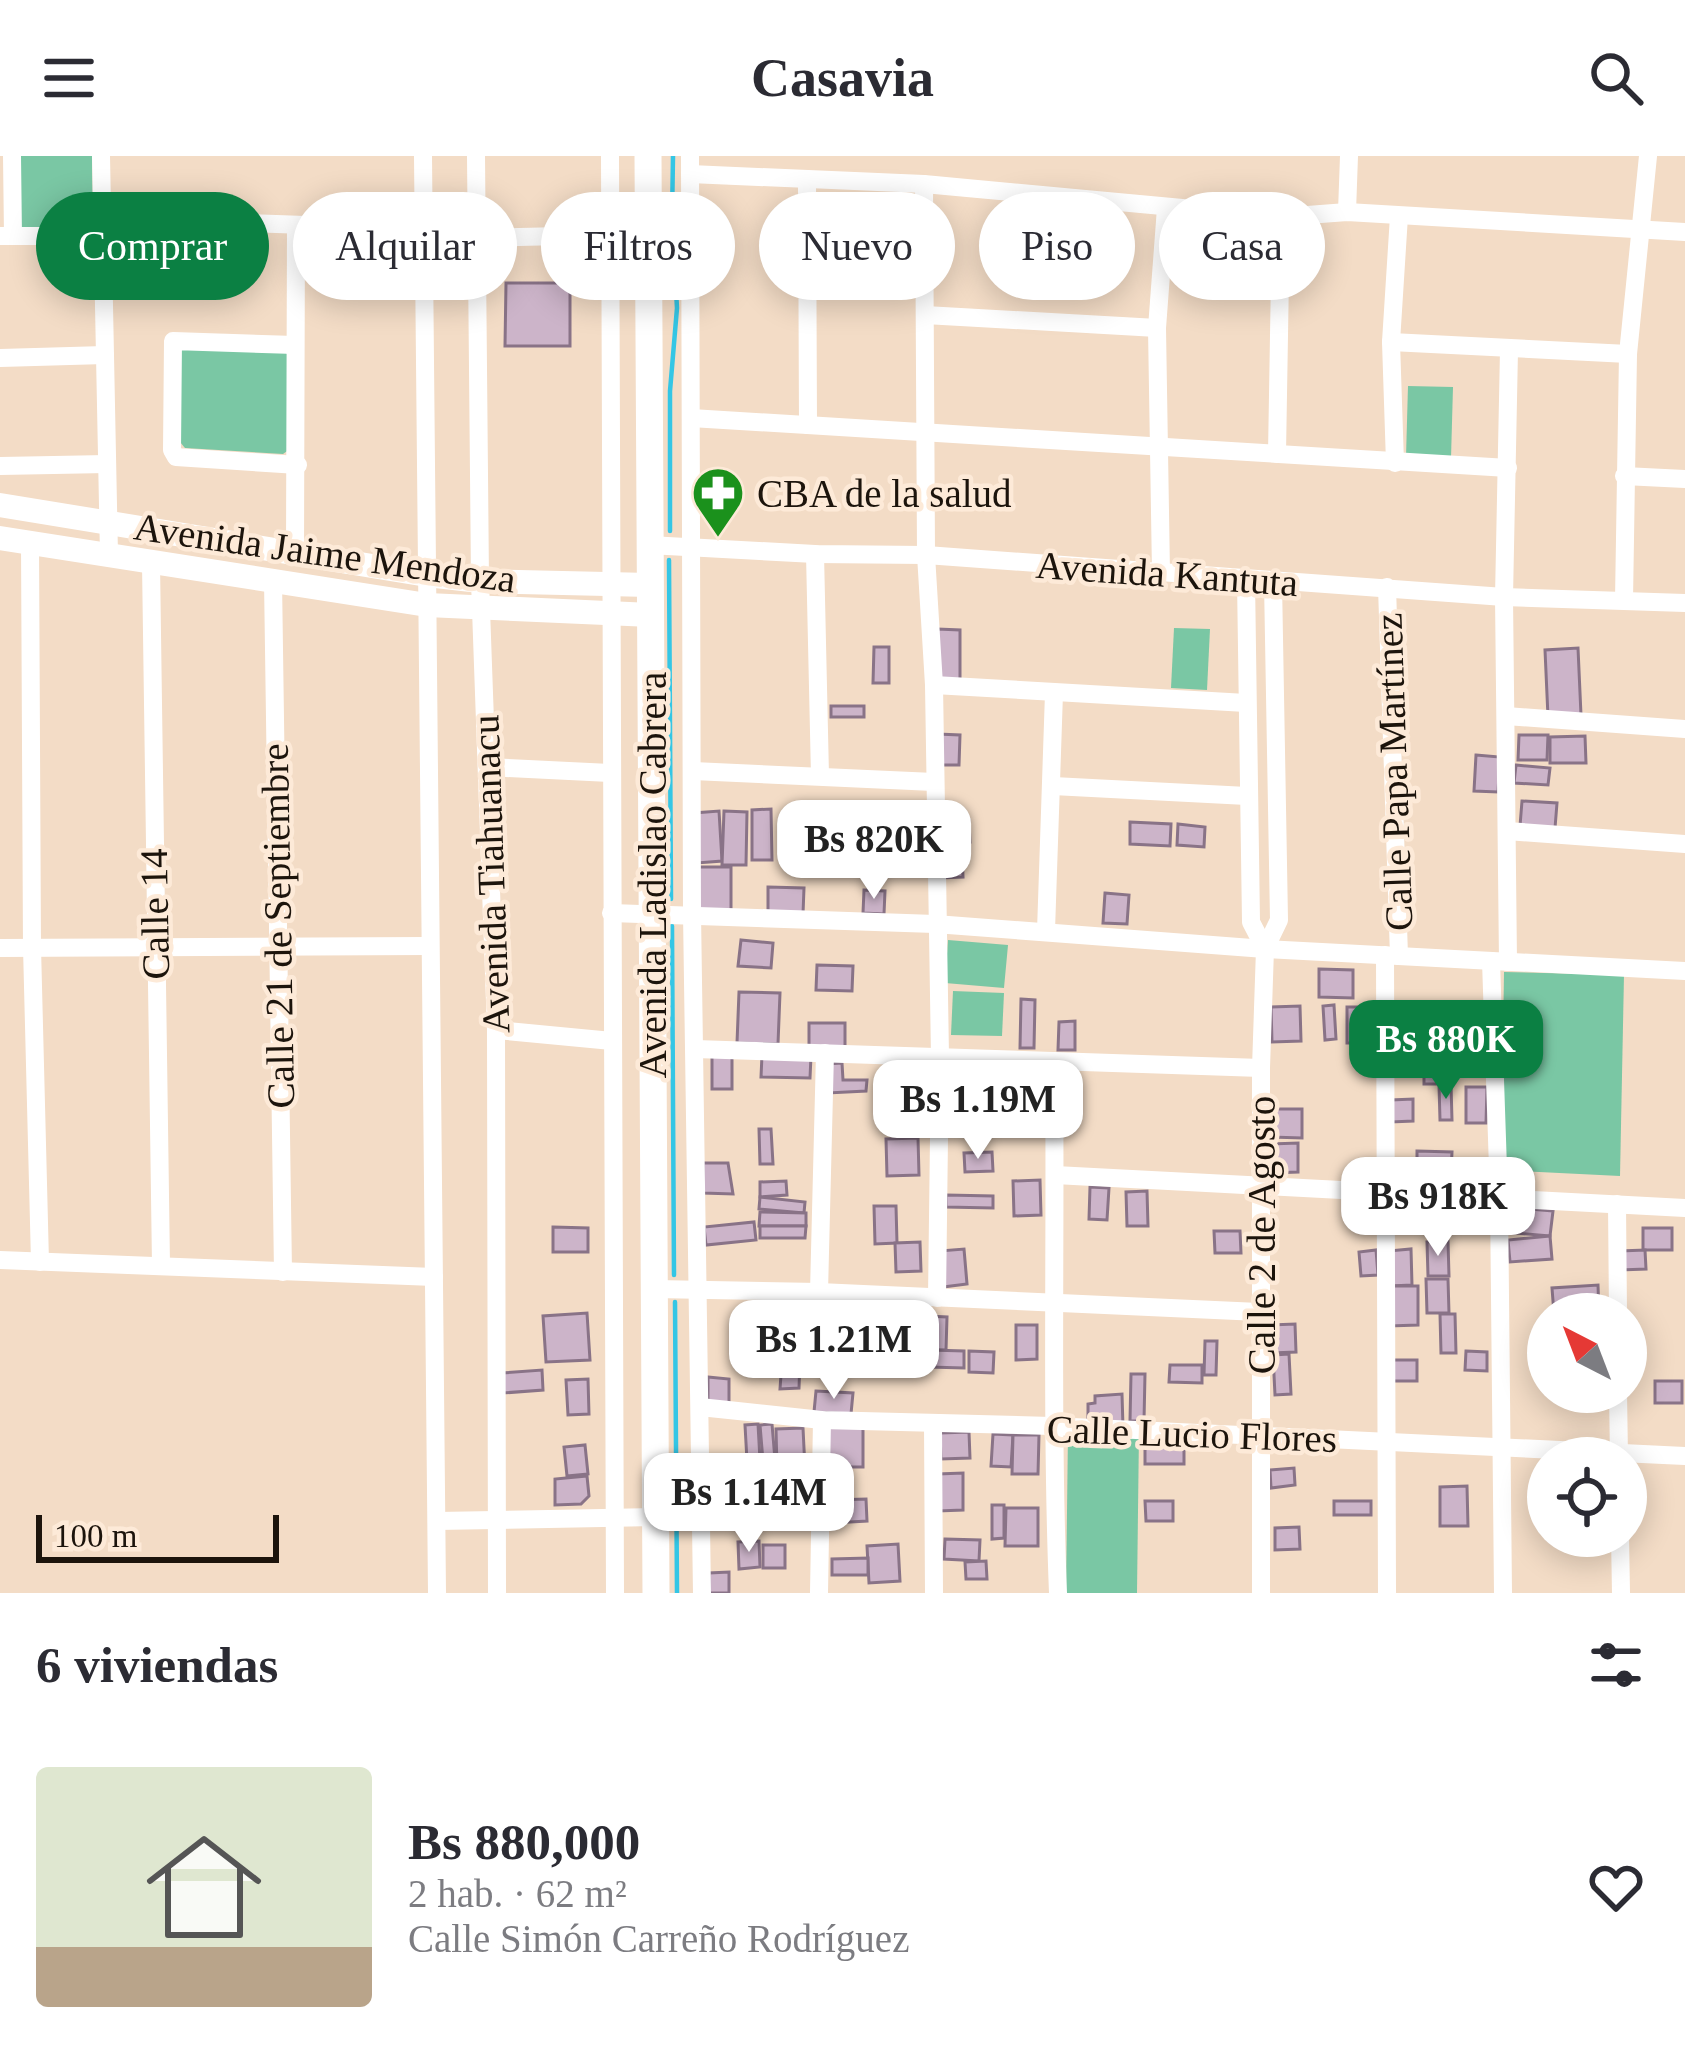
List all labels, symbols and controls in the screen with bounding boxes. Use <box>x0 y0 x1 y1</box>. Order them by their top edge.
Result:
icon: menu <box>36 45 102 111</box>
icon: search <box>1583 45 1649 111</box>
text: Casavia <box>751 48 934 108</box>
chip: Comprar <box>36 192 269 300</box>
chip: Alquilar <box>293 192 517 300</box>
chip: Filtros <box>541 192 735 300</box>
chip: Nuevo <box>759 192 955 300</box>
chip: Piso <box>979 192 1135 300</box>
chip: Casa <box>1159 192 1325 300</box>
pharmacy icon: CBA de la salud <box>690 465 746 539</box>
place label: CBA de la salud <box>757 472 1012 515</box>
street label: Avenida Jaime Mendoza <box>131 504 518 601</box>
street label: Avenida Kantuta <box>1035 543 1299 604</box>
street label: Calle Papa Martínez <box>1366 612 1422 932</box>
street label: Avenida Ladislao Cabrera <box>631 672 674 1078</box>
street label: Avenida Tiahuanacu <box>463 714 518 1034</box>
street label: Calle 21 de Septiembre <box>253 743 303 1109</box>
pin: Bs 820K <box>763 800 985 902</box>
text: Bs 820K <box>804 817 944 860</box>
street label: Calle 14 <box>132 848 177 980</box>
pin: Bs 880K <box>1335 1000 1557 1102</box>
text: Bs 880K <box>1376 1017 1516 1060</box>
pin: Bs 1.19M <box>854 1060 1102 1162</box>
text: Bs 1.19M <box>900 1077 1056 1120</box>
street label: Calle 2 de Agosto <box>1240 1096 1284 1374</box>
pin: Bs 918K <box>1327 1157 1549 1259</box>
text: Bs 918K <box>1368 1174 1508 1217</box>
north arrow <box>1527 1293 1647 1413</box>
map controls <box>1527 1293 1647 1557</box>
pin: Bs 1.21M <box>710 1300 958 1402</box>
text: Bs 1.21M <box>756 1317 912 1360</box>
street label: Calle Lucio Flores <box>1046 1407 1338 1460</box>
button: locate <box>1527 1437 1647 1557</box>
pin: Bs 1.14M <box>625 1453 873 1555</box>
text: Bs 1.14M <box>671 1470 827 1513</box>
scale bar <box>36 1509 279 1562</box>
text: 100 m <box>54 1518 137 1554</box>
icon: filters <box>1583 1632 1649 1698</box>
text: 6 viviendas <box>36 1637 278 1693</box>
text: Bs 880,000 <box>408 1814 640 1870</box>
icon: home <box>132 1815 276 1959</box>
icon: heart <box>1583 1854 1649 1920</box>
text: 2 hab. · 62 m² <box>408 1872 627 1915</box>
text: Calle Simón Carreño Rodríguez <box>408 1917 909 1960</box>

